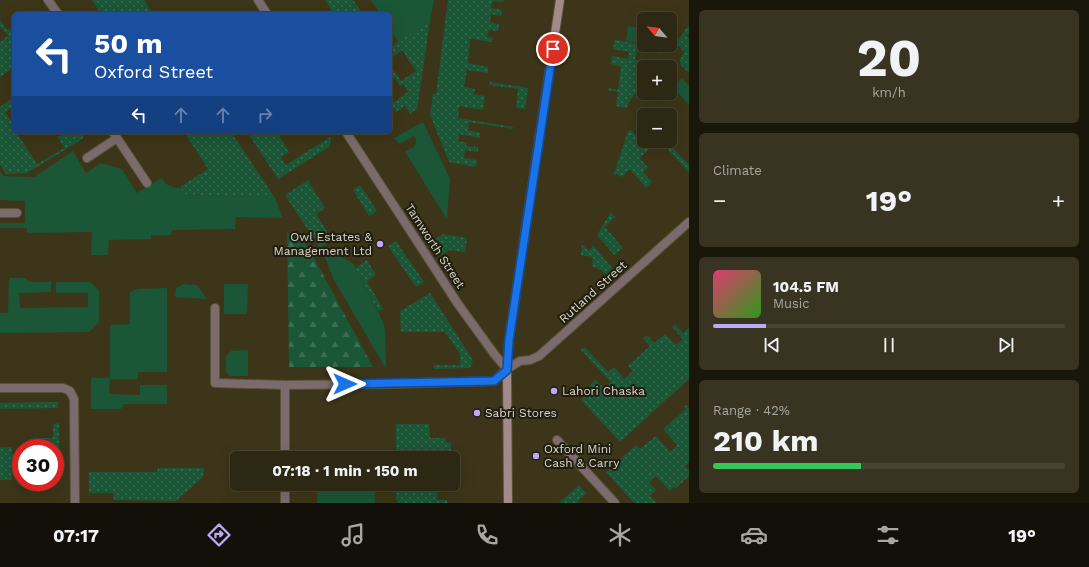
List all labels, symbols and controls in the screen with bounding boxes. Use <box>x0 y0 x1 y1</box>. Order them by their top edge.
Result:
north arrow <box>637 12 677 52</box>
map controls <box>637 12 677 148</box>
text: 50 m <box>94 27 163 60</box>
icon: left <box>28 28 80 80</box>
text: 20 <box>857 28 921 89</box>
pin <box>536 32 570 66</box>
icon: arrive <box>542 38 564 60</box>
button: + <box>637 60 677 100</box>
text: Oxford Street <box>94 61 213 82</box>
text: km/h <box>872 85 906 100</box>
icon: left <box>128 104 150 126</box>
icon: ahead <box>170 104 192 126</box>
icon: ahead <box>212 104 234 126</box>
icon: right <box>254 104 276 126</box>
button: − <box>637 108 677 148</box>
text: Climate <box>713 163 762 178</box>
text: 19° <box>866 183 912 218</box>
text: − <box>713 188 726 213</box>
text: + <box>1052 188 1065 213</box>
street label: Tamworth Street <box>402 201 468 291</box>
place label: Owl Estates & Management Ltd <box>273 230 373 258</box>
marker: Owl Estates & Management Ltd <box>375 239 385 249</box>
street label: Rutland Street <box>556 258 630 326</box>
text: 104.5 FM <box>773 278 839 296</box>
text: Music <box>773 296 810 311</box>
icon: previous <box>761 334 783 356</box>
icon: pause <box>878 334 900 356</box>
icon: next <box>995 334 1017 356</box>
position arrow <box>324 363 366 405</box>
place label: Lahori Chaska <box>562 384 645 398</box>
marker: Lahori Chaska <box>549 386 559 396</box>
text: Range · 42% <box>713 403 790 418</box>
place label: Sabri Stores <box>485 406 557 420</box>
marker: Sabri Stores <box>472 408 482 418</box>
text: 210 km <box>713 423 819 458</box>
speed limit sign: 30 <box>12 439 64 491</box>
place label: Oxford Mini Cash & Carry <box>544 442 620 470</box>
marker: Oxford Mini Cash & Carry <box>531 451 541 461</box>
text: 07:18 · 1 min · 150 m <box>272 462 418 480</box>
icon: directions <box>205 521 233 549</box>
icon: music <box>339 521 367 549</box>
icon: phone <box>473 521 501 549</box>
icon: climate <box>606 521 634 549</box>
icon: car <box>740 521 768 549</box>
icon: filters <box>874 521 902 549</box>
text: 07:17 <box>53 525 99 546</box>
text: 19° <box>1008 525 1036 546</box>

